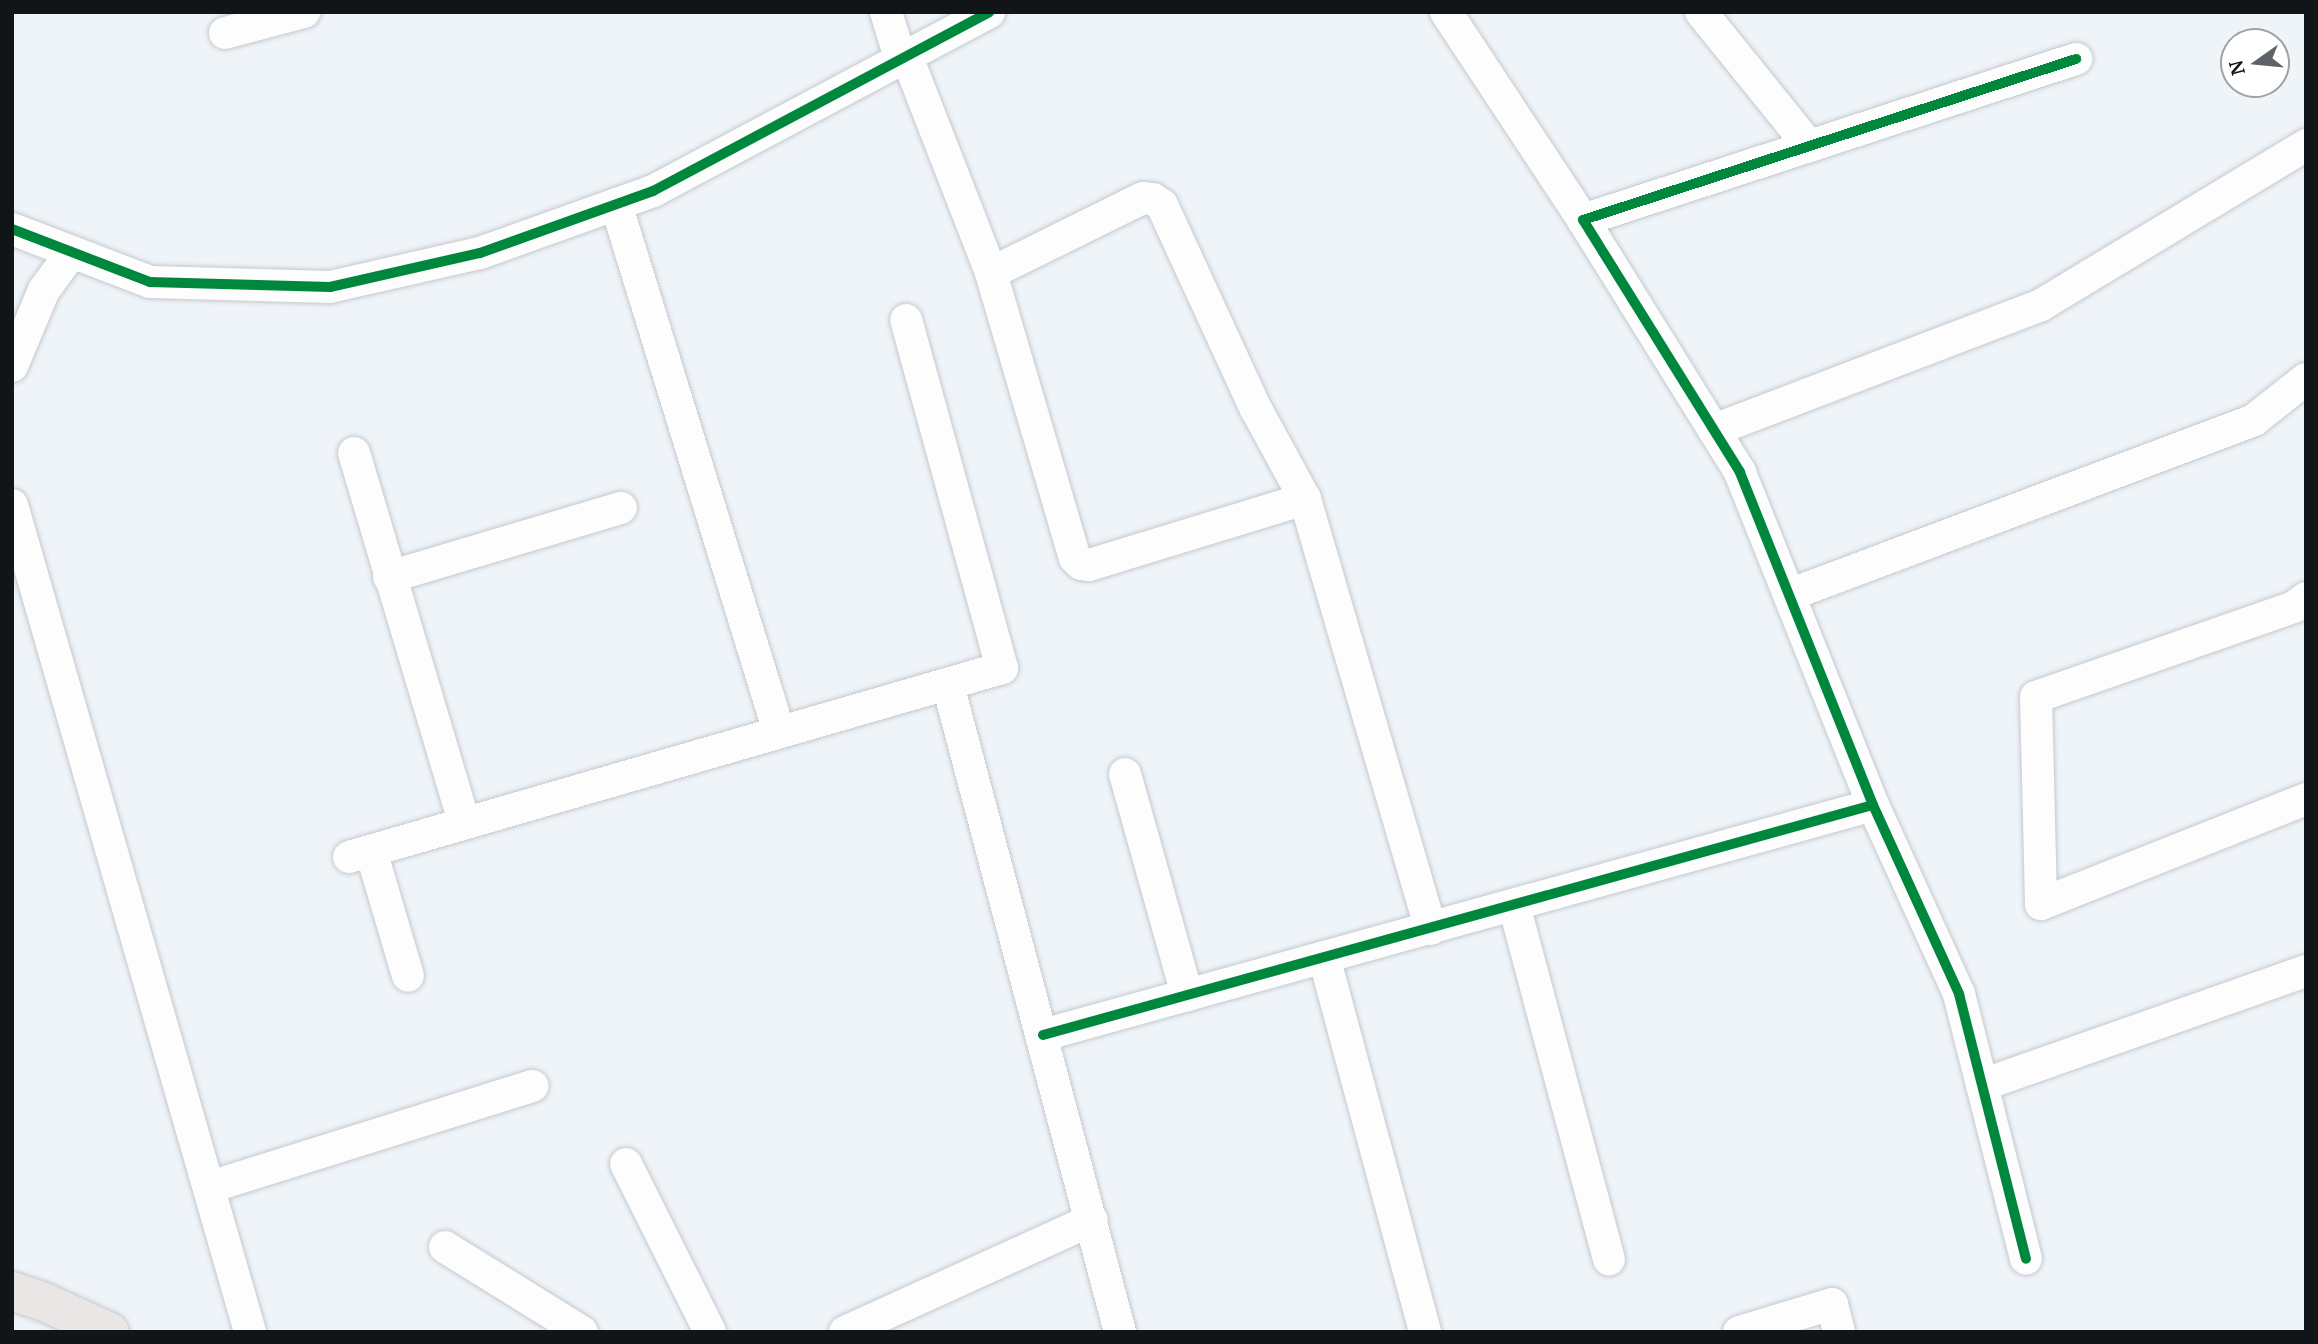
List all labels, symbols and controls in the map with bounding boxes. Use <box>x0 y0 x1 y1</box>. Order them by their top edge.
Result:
north arrow <box>2220 28 2290 98</box>
text: N <box>2222 58 2250 78</box>

